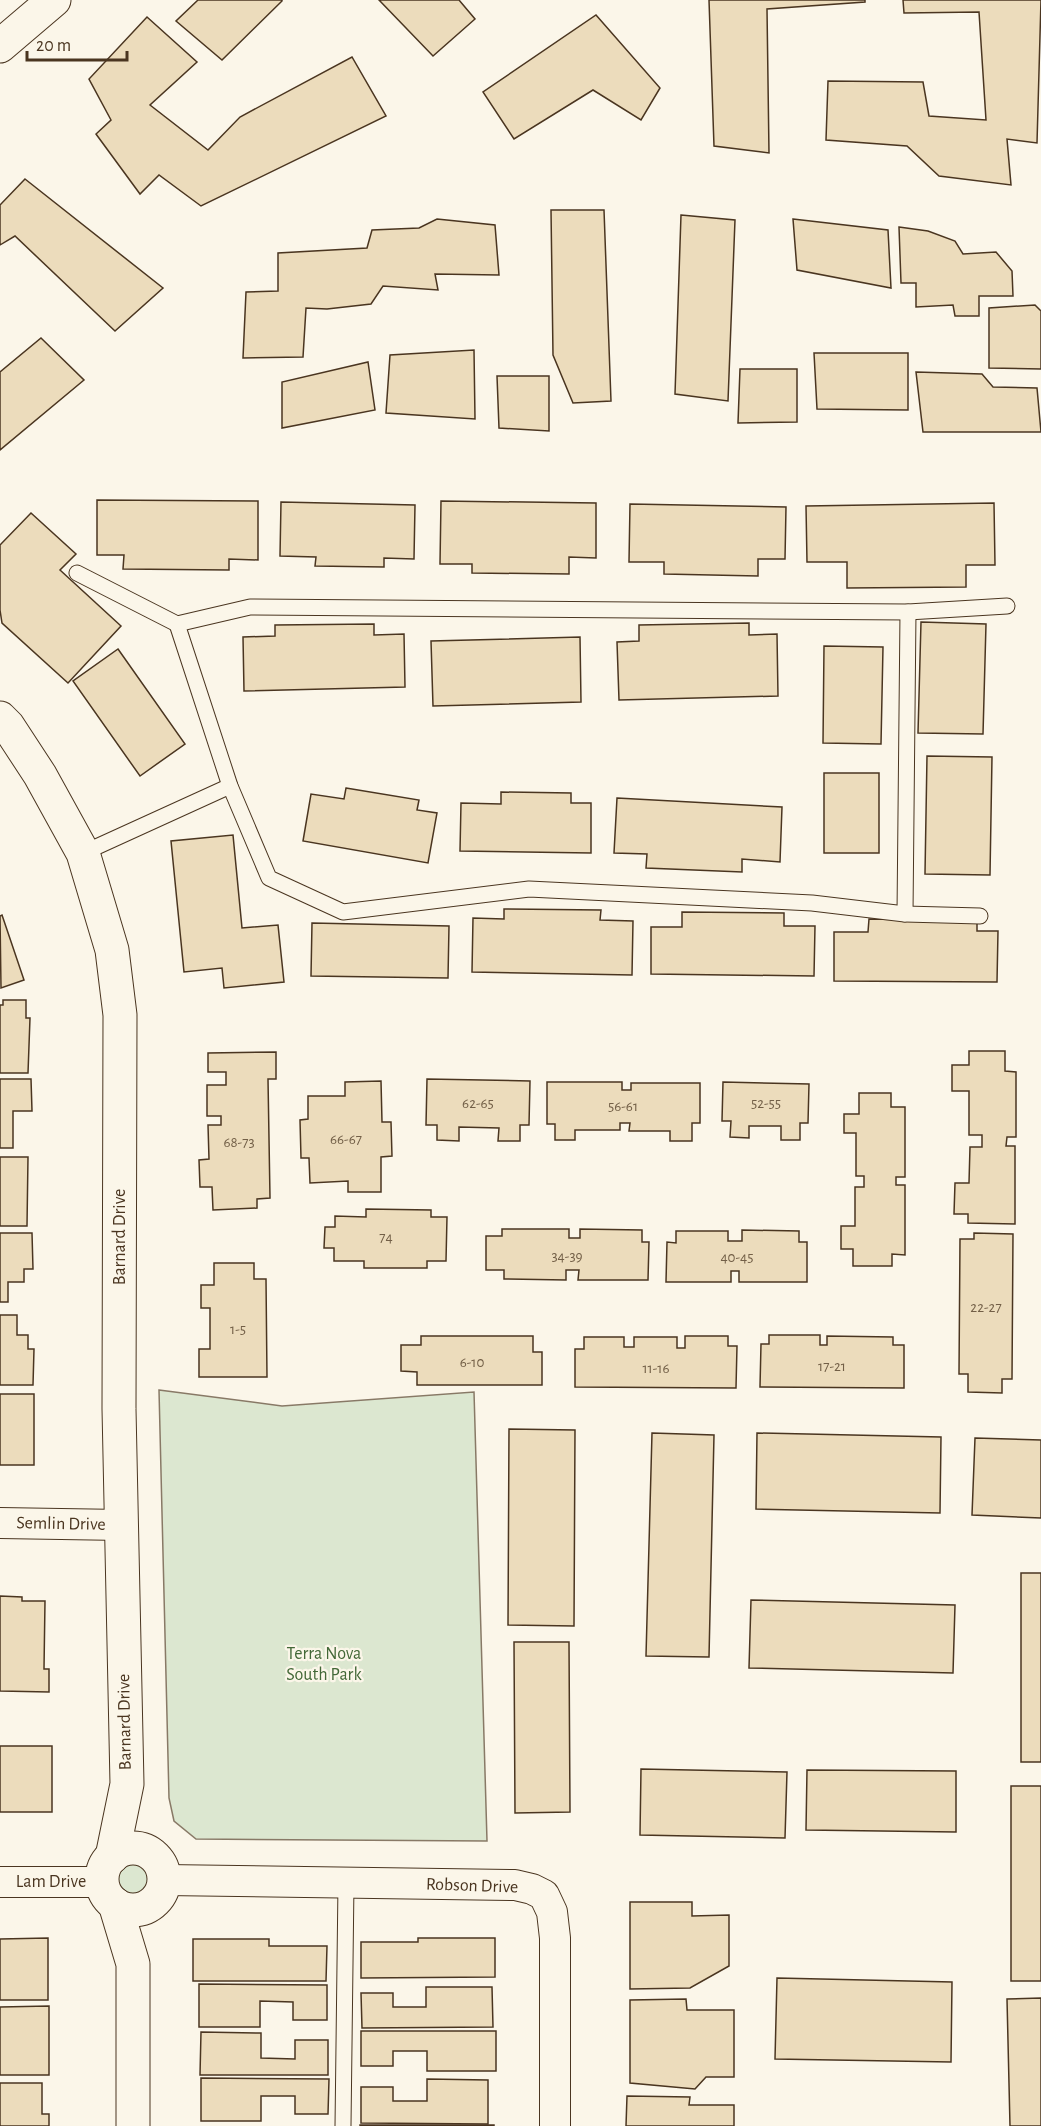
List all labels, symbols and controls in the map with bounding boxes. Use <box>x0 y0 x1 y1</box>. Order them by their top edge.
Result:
scale bar <box>27 24 128 62</box>
text: 20 m <box>36 37 71 55</box>
house number: 62-65 <box>462 1096 494 1111</box>
house number: 52-55 <box>751 1096 781 1111</box>
house number: 56-61 <box>608 1099 638 1114</box>
house number: 66-67 <box>330 1132 362 1147</box>
house number: 68-73 <box>223 1135 255 1150</box>
street label: Barnard Drive <box>111 1189 129 1285</box>
house number: 74 <box>379 1230 393 1245</box>
house number: 34-39 <box>551 1249 583 1264</box>
house number: 40-45 <box>720 1250 754 1265</box>
house number: 22-27 <box>970 1300 1002 1315</box>
house number: 1-5 <box>230 1322 246 1337</box>
house number: 6-10 <box>460 1355 484 1370</box>
house number: 17-21 <box>818 1359 846 1374</box>
house number: 11-16 <box>642 1361 670 1376</box>
street label: Semlin Drive <box>16 1514 106 1534</box>
park label: Terra Nova South Park <box>286 1645 362 1684</box>
street label: Barnard Drive <box>115 1674 135 1770</box>
street label: Lam Drive <box>16 1873 86 1891</box>
street label: Robson Drive <box>425 1875 519 1897</box>

